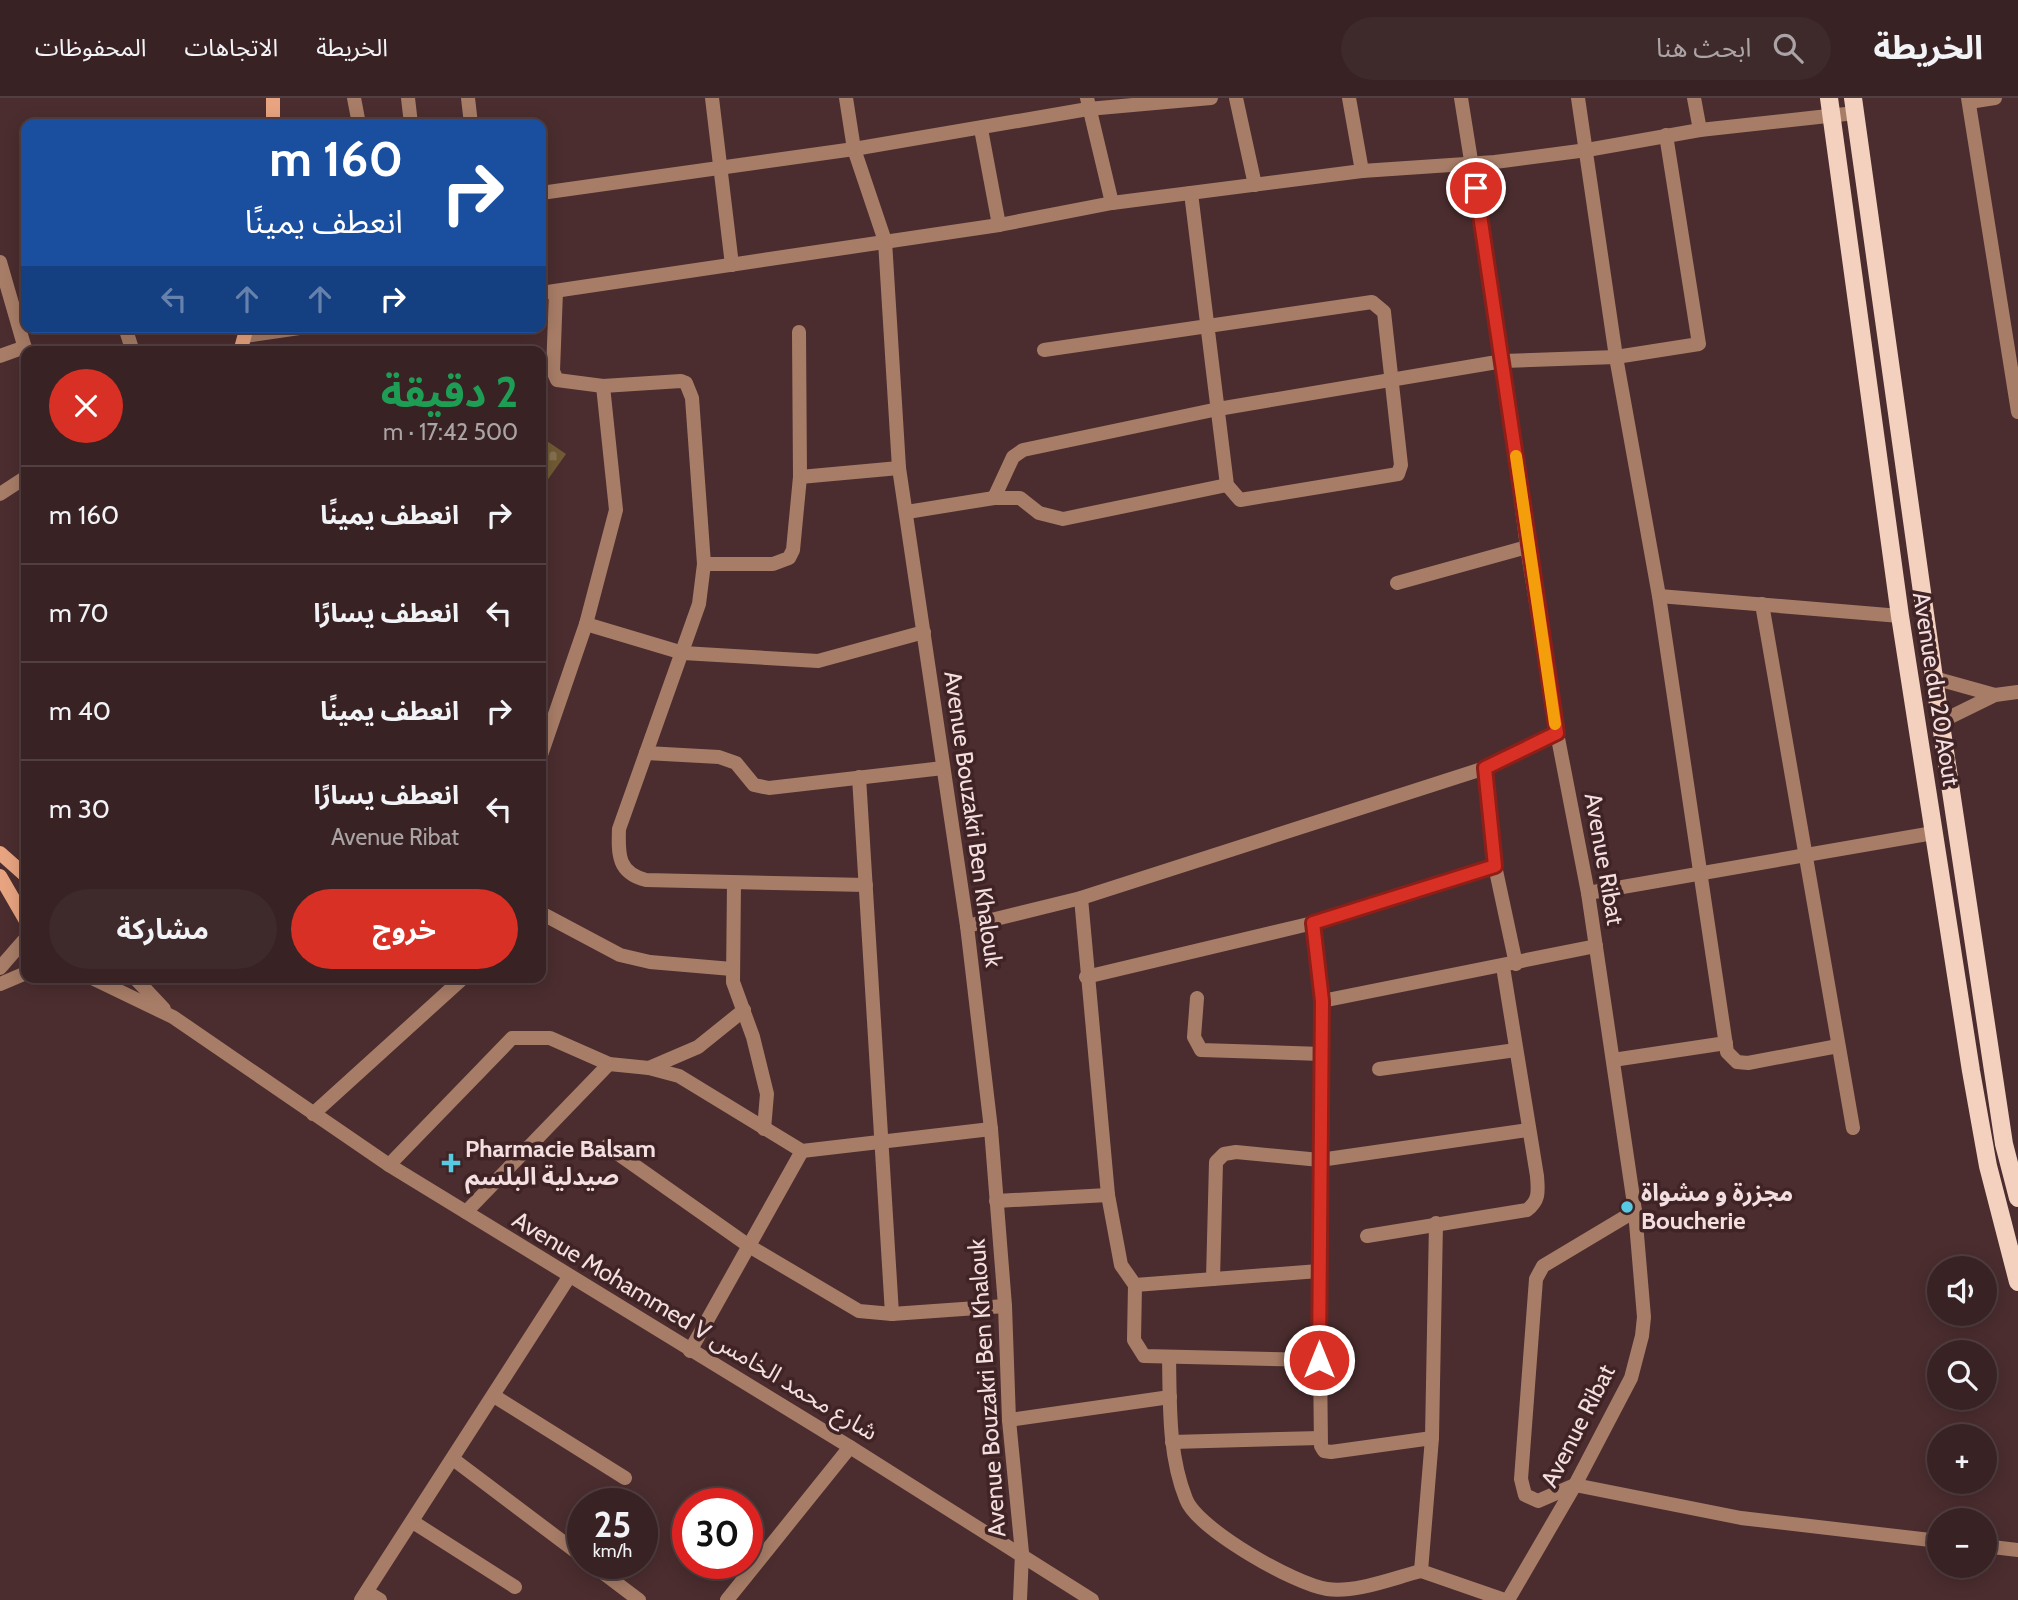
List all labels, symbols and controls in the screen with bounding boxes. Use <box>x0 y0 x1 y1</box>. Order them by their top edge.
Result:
search box <box>1341 17 1831 80</box>
text: الخريطة <box>1873 27 1983 67</box>
icon: search <box>1769 29 1807 67</box>
text: ابحث هنا <box>1656 32 1751 64</box>
text: المحفوظات <box>35 33 146 62</box>
text: الاتجاهات <box>184 33 278 62</box>
text: الخريطة <box>316 33 388 62</box>
text: 160 m <box>269 129 403 188</box>
icon: right <box>427 147 518 238</box>
pin <box>1446 158 1506 218</box>
icon: arrive <box>1457 169 1495 207</box>
text: انعطف يمينًا <box>245 202 403 241</box>
icon: left <box>155 280 193 318</box>
icon: ahead <box>228 280 266 318</box>
icon: ahead <box>301 280 339 318</box>
icon: right <box>374 280 412 318</box>
text: 2 دقيقة <box>381 366 518 418</box>
button: close <box>49 369 123 443</box>
text: 500 m · 17:42 <box>383 418 518 446</box>
icon: right <box>480 496 518 534</box>
text: 160 m <box>49 499 119 531</box>
text: انعطف يمينًا <box>320 499 459 531</box>
street label: Avenue du 20 Aout <box>1907 590 1966 788</box>
icon: left <box>480 594 518 632</box>
text: 70 m <box>49 597 109 629</box>
text: انعطف يسارًا <box>313 597 459 629</box>
street label: Avenue Bouzakri Ben Khalouk <box>938 669 1009 969</box>
icon: right <box>480 692 518 730</box>
text: 40 m <box>49 695 111 727</box>
text: انعطف يمينًا <box>320 695 459 727</box>
text: انعطف يسارًا <box>313 779 459 811</box>
icon: left <box>480 790 518 828</box>
street label: Avenue Ribat <box>1579 791 1630 927</box>
text: 30 m <box>49 793 110 825</box>
text: Avenue Ribat <box>331 823 459 851</box>
button: مشاركة <box>49 889 277 969</box>
button: خروج <box>291 889 518 969</box>
place label: Pharmacie Balsam صيدلية البلسم <box>465 1134 656 1194</box>
marker: Pharmacie Balsam صيدلية البلسم <box>443 1155 459 1171</box>
place label: مجزرة و مشواة Boucherie <box>1641 1178 1793 1235</box>
marker: مجزرة و مشواة Boucherie <box>1619 1199 1635 1215</box>
street label: Avenue Mohammed V شارع محمد الخامس <box>506 1205 883 1449</box>
street label: Avenue Bouzakri Ben Khalouk <box>962 1238 1011 1538</box>
map controls <box>1927 1256 1997 1578</box>
button: sound <box>1927 1256 1997 1326</box>
position arrow <box>1282 1323 1356 1397</box>
button: search <box>1927 1340 1997 1410</box>
street label: Avenue Ribat <box>1534 1360 1621 1492</box>
button: + <box>1927 1424 1997 1494</box>
speed limit sign: 30 <box>672 1488 763 1579</box>
text: 25 <box>594 1503 631 1546</box>
button: − <box>1927 1508 1997 1578</box>
text: km/h <box>593 1540 632 1562</box>

